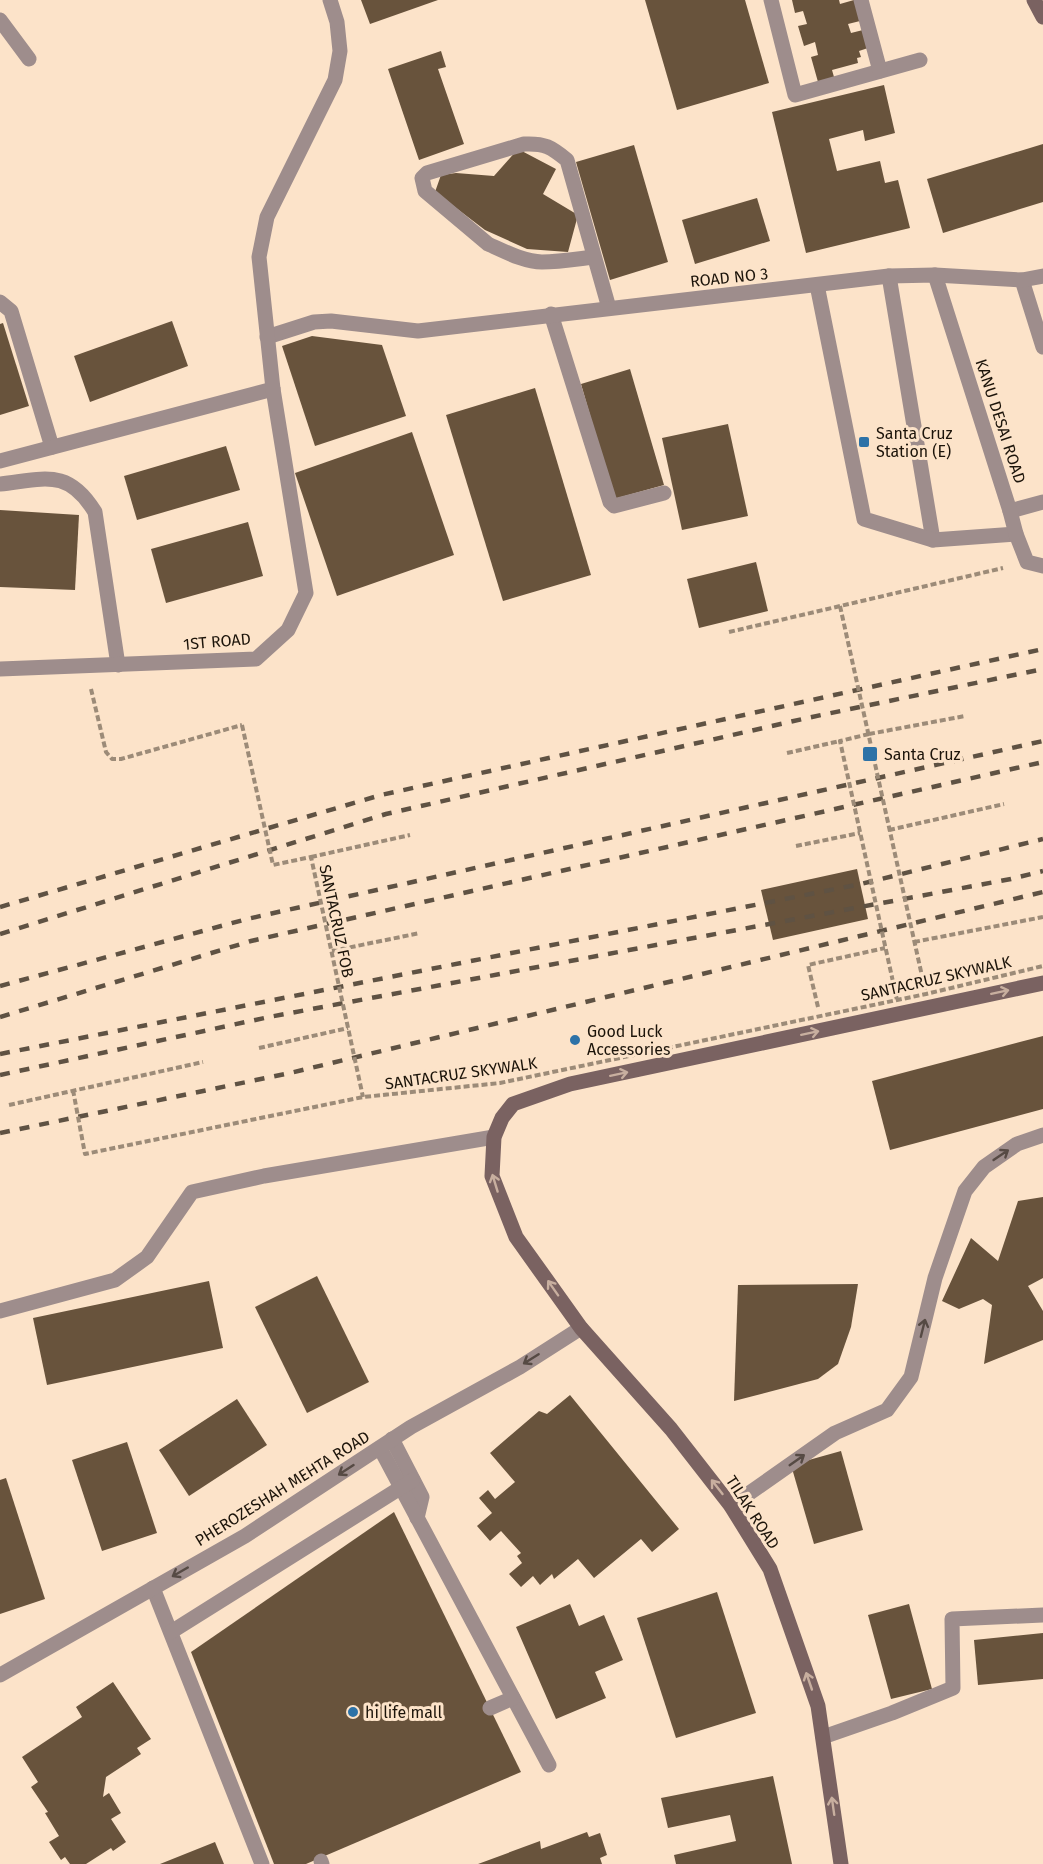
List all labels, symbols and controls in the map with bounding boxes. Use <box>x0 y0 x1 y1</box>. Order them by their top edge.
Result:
street label: ROAD NO 3 <box>689 264 769 291</box>
street label: KANU DESAI ROAD <box>971 357 1030 486</box>
place label: Santa Cruz Station (E) <box>876 424 953 461</box>
marker: Santa Cruz Station (E) <box>857 435 871 449</box>
street label: 1ST ROAD <box>182 629 252 654</box>
marker: Santa Cruz <box>861 745 879 763</box>
place label: Santa Cruz <box>884 745 961 764</box>
street label: SANTACRUZ FOB <box>315 863 358 980</box>
street label: SANTACRUZ SKYWALK <box>859 952 1014 1005</box>
one-way arrow <box>990 986 1010 997</box>
place label: Good Luck Accessories <box>587 1022 671 1059</box>
one-way arrow <box>800 1026 819 1038</box>
marker: Good Luck Accessories <box>568 1033 582 1047</box>
street label: SANTACRUZ SKYWALK <box>384 1053 539 1094</box>
one-way arrow <box>609 1067 628 1079</box>
one-way arrow <box>992 1149 1009 1161</box>
one-way arrow <box>489 1173 500 1192</box>
one-way arrow <box>547 1280 559 1296</box>
one-way arrow <box>917 1319 929 1338</box>
one-way arrow <box>523 1353 540 1366</box>
street label: PHEROZESHAH MEHTA ROAD <box>191 1427 373 1550</box>
one-way arrow <box>788 1454 804 1466</box>
one-way arrow <box>338 1464 355 1476</box>
street label: TILAK ROAD <box>722 1472 783 1553</box>
one-way arrow <box>710 1479 723 1495</box>
one-way arrow <box>172 1567 189 1579</box>
one-way arrow <box>802 1672 813 1690</box>
place label: hi life mall <box>365 1703 442 1722</box>
marker: hi life mall <box>346 1705 360 1719</box>
one-way arrow <box>827 1797 838 1817</box>

